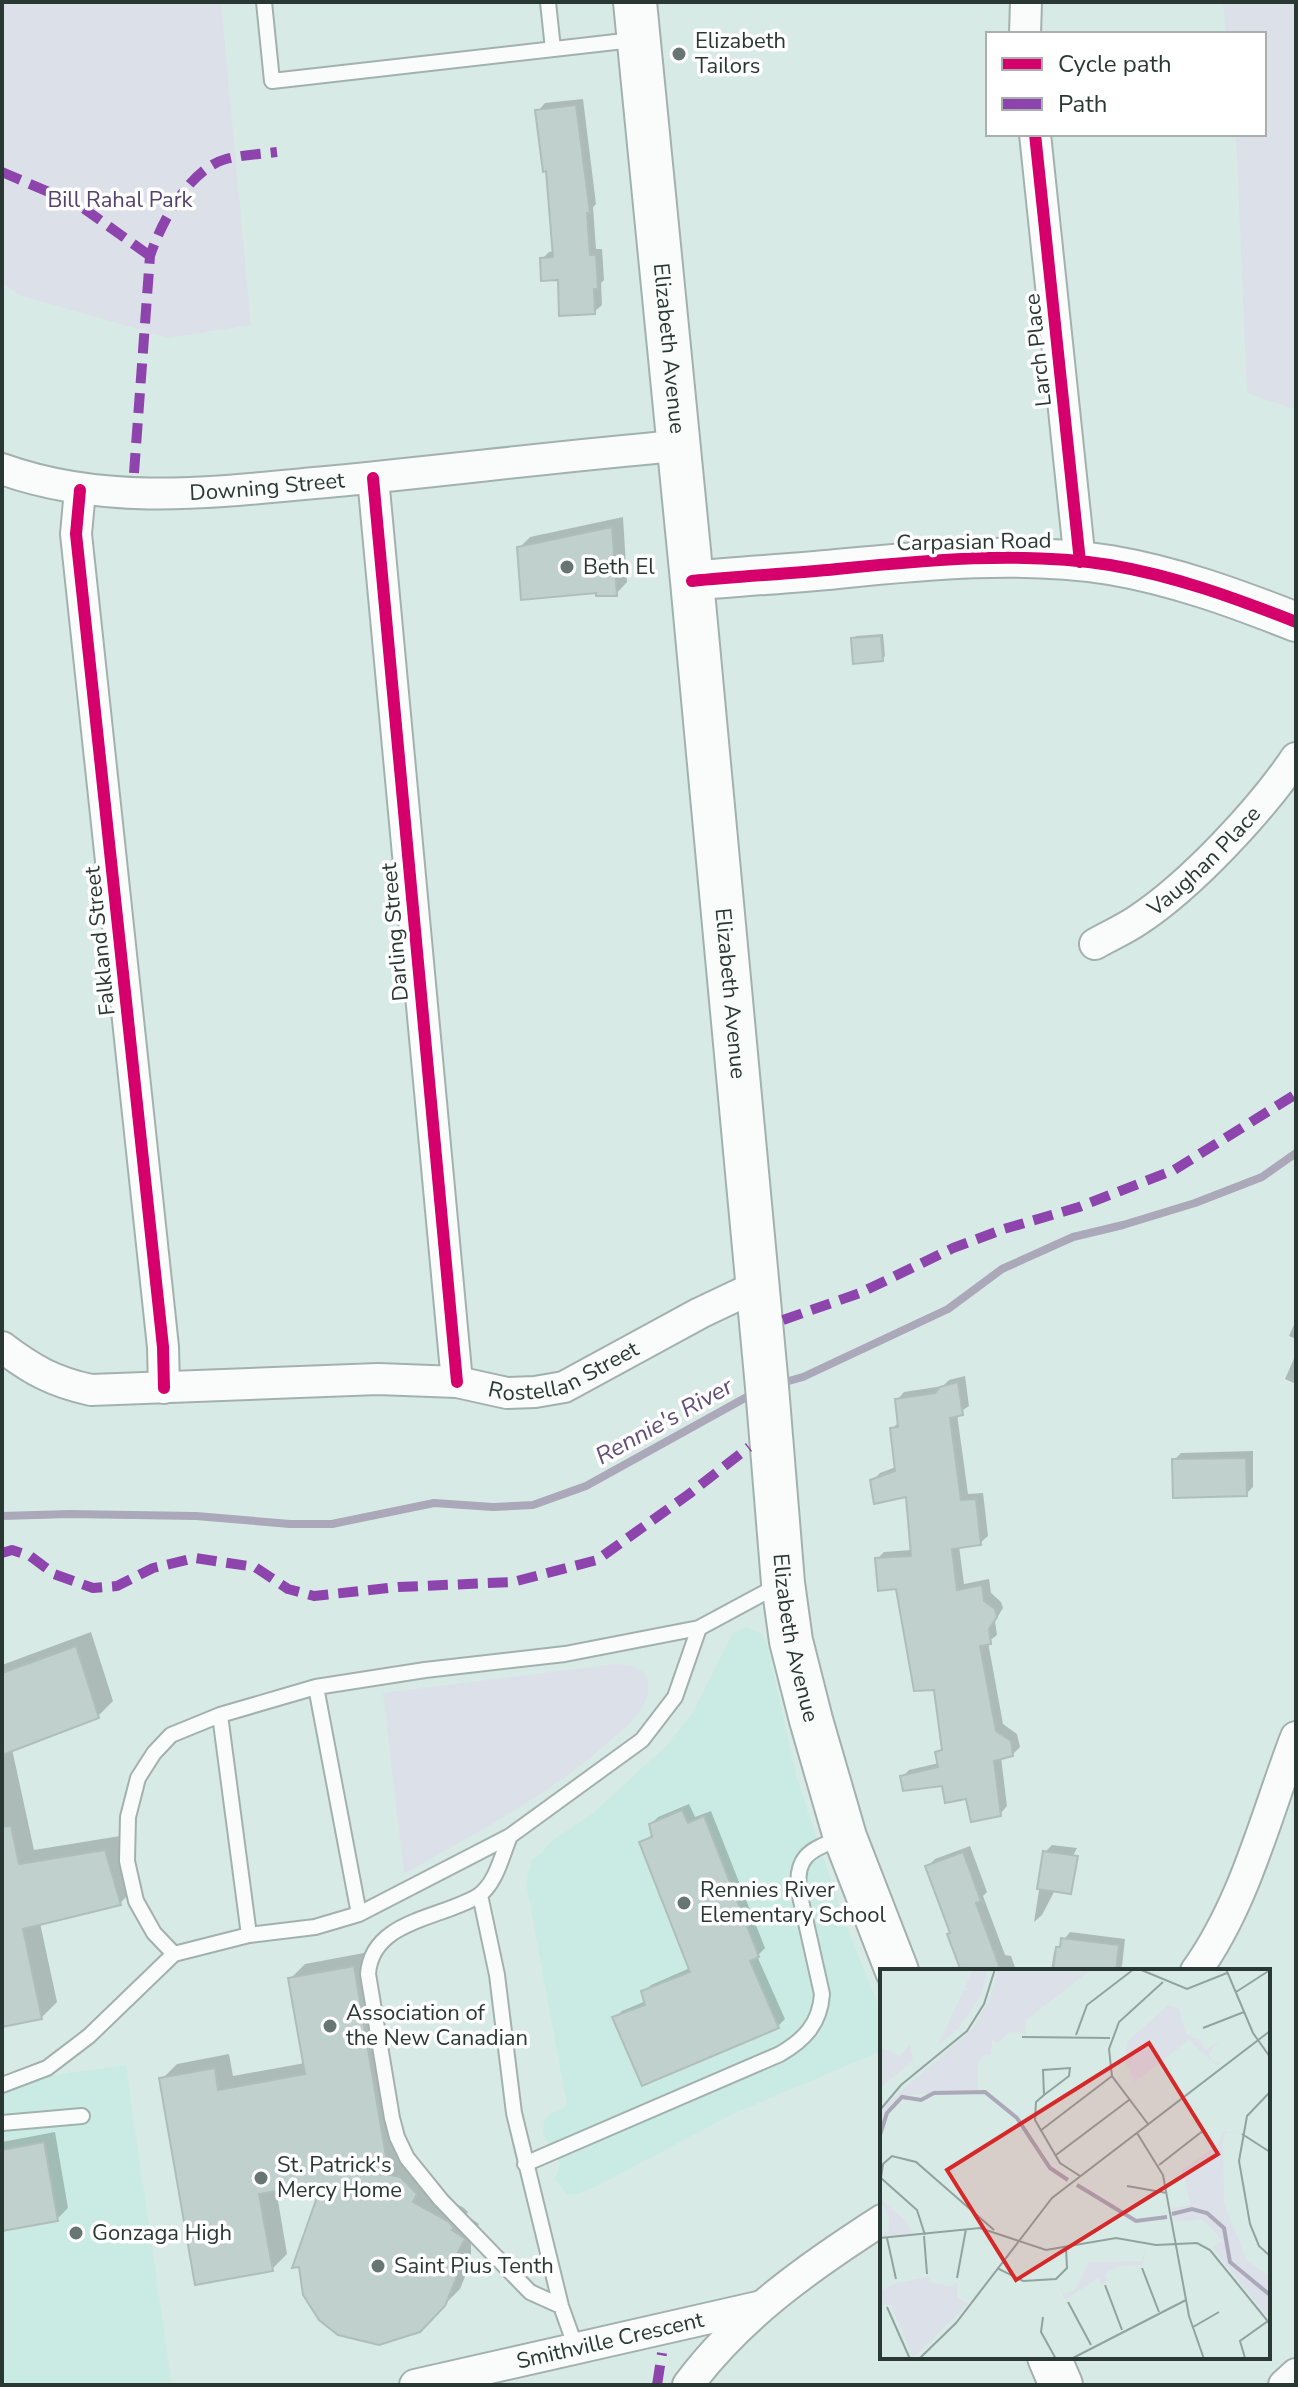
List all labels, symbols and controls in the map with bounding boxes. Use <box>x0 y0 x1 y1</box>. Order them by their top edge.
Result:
place label: Elizabeth Tailors <box>695 26 786 81</box>
legend <box>986 32 1266 136</box>
marker: Elizabeth Tailors <box>670 45 688 63</box>
text: Cycle path <box>1058 48 1172 80</box>
text: Path <box>1058 88 1107 120</box>
park label: Bill Rahal Park <box>47 185 194 215</box>
street label: Elizabeth Avenue <box>646 262 692 435</box>
street label: Larch Place <box>1017 292 1059 408</box>
street label: Downing Street <box>189 465 346 508</box>
street label: Carpasian Road <box>896 526 1052 558</box>
place label: Beth El <box>583 552 655 582</box>
marker: Beth El <box>558 558 576 576</box>
street label: Vaughan Place <box>1141 800 1268 924</box>
street label: Darling Street <box>374 861 416 1002</box>
street label: Falkland Street <box>77 865 123 1017</box>
street label: Elizabeth Avenue <box>707 907 753 1080</box>
street label: Rostellan Street <box>485 1334 644 1408</box>
water label: Rennie's River <box>590 1369 740 1472</box>
street label: Elizabeth Avenue <box>766 1552 826 1725</box>
place label: Rennies River Elementary School <box>700 1875 886 1930</box>
marker: Rennies River Elementary School <box>675 1894 693 1912</box>
inset map <box>880 1969 1270 2359</box>
place label: Association of the New Canadian <box>346 1998 528 2053</box>
marker: Association of the New Canadian <box>321 2017 339 2035</box>
place label: St. Patrick's Mercy Home <box>277 2150 402 2205</box>
marker: St. Patrick's Mercy Home <box>252 2169 270 2187</box>
place label: Gonzaga High <box>92 2218 232 2248</box>
marker: Gonzaga High <box>67 2224 85 2242</box>
place label: Saint Pius Tenth <box>394 2251 554 2281</box>
marker: Saint Pius Tenth <box>369 2257 387 2275</box>
street label: Smithville Crescent <box>514 2305 707 2376</box>

